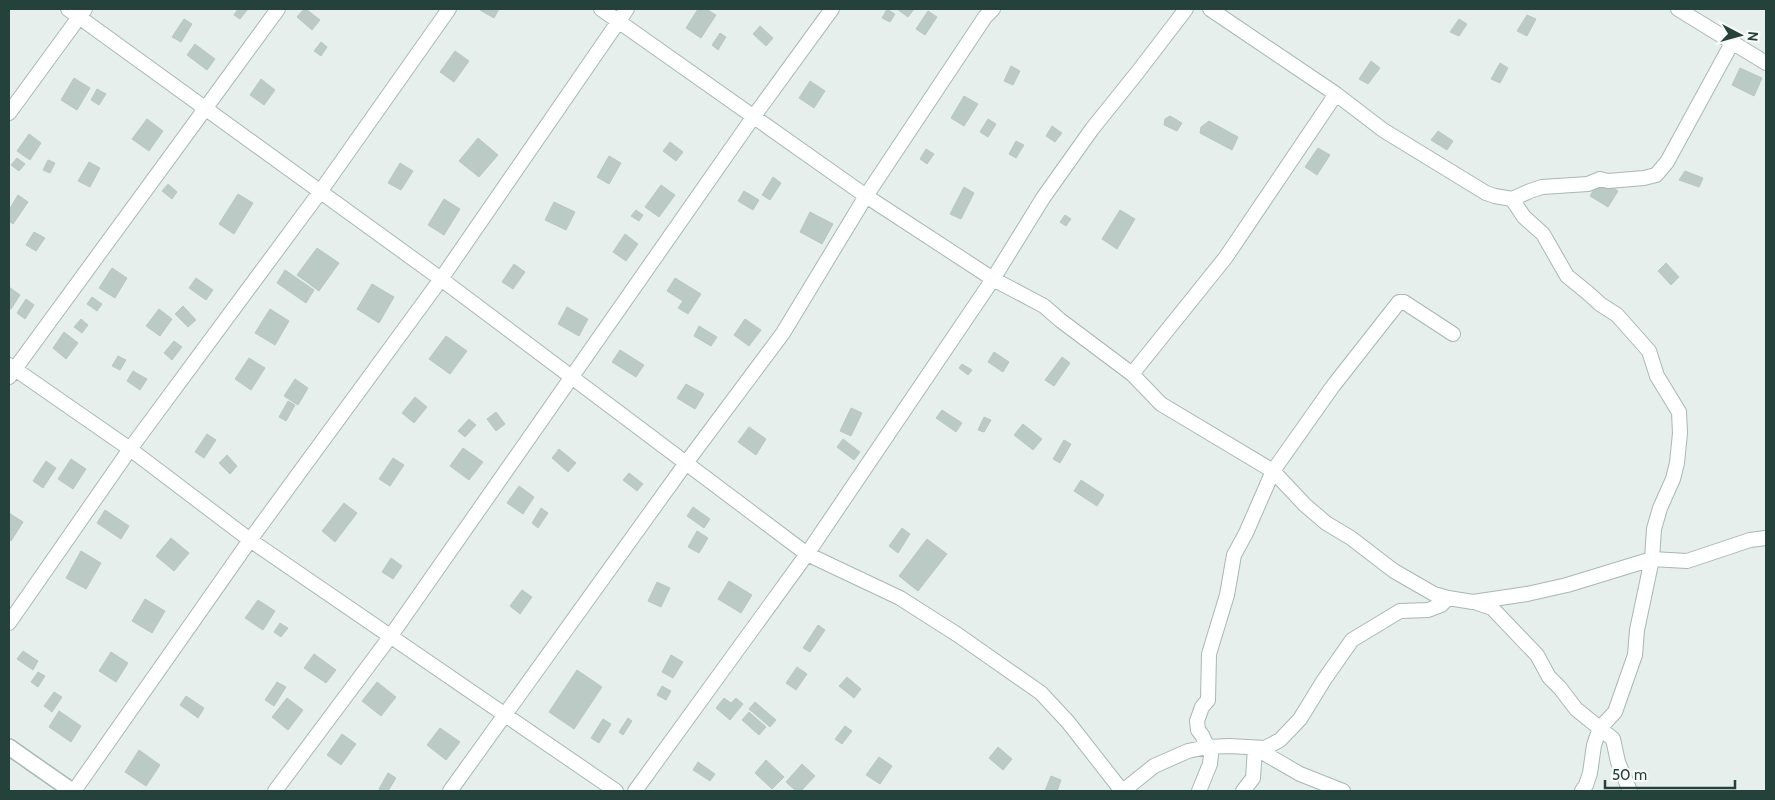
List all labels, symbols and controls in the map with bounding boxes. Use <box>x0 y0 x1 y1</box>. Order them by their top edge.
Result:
north arrow <box>1715 10 1765 60</box>
text: N <box>1743 30 1762 42</box>
scale bar <box>1605 758 1735 790</box>
text: 50 m <box>1612 766 1647 784</box>

